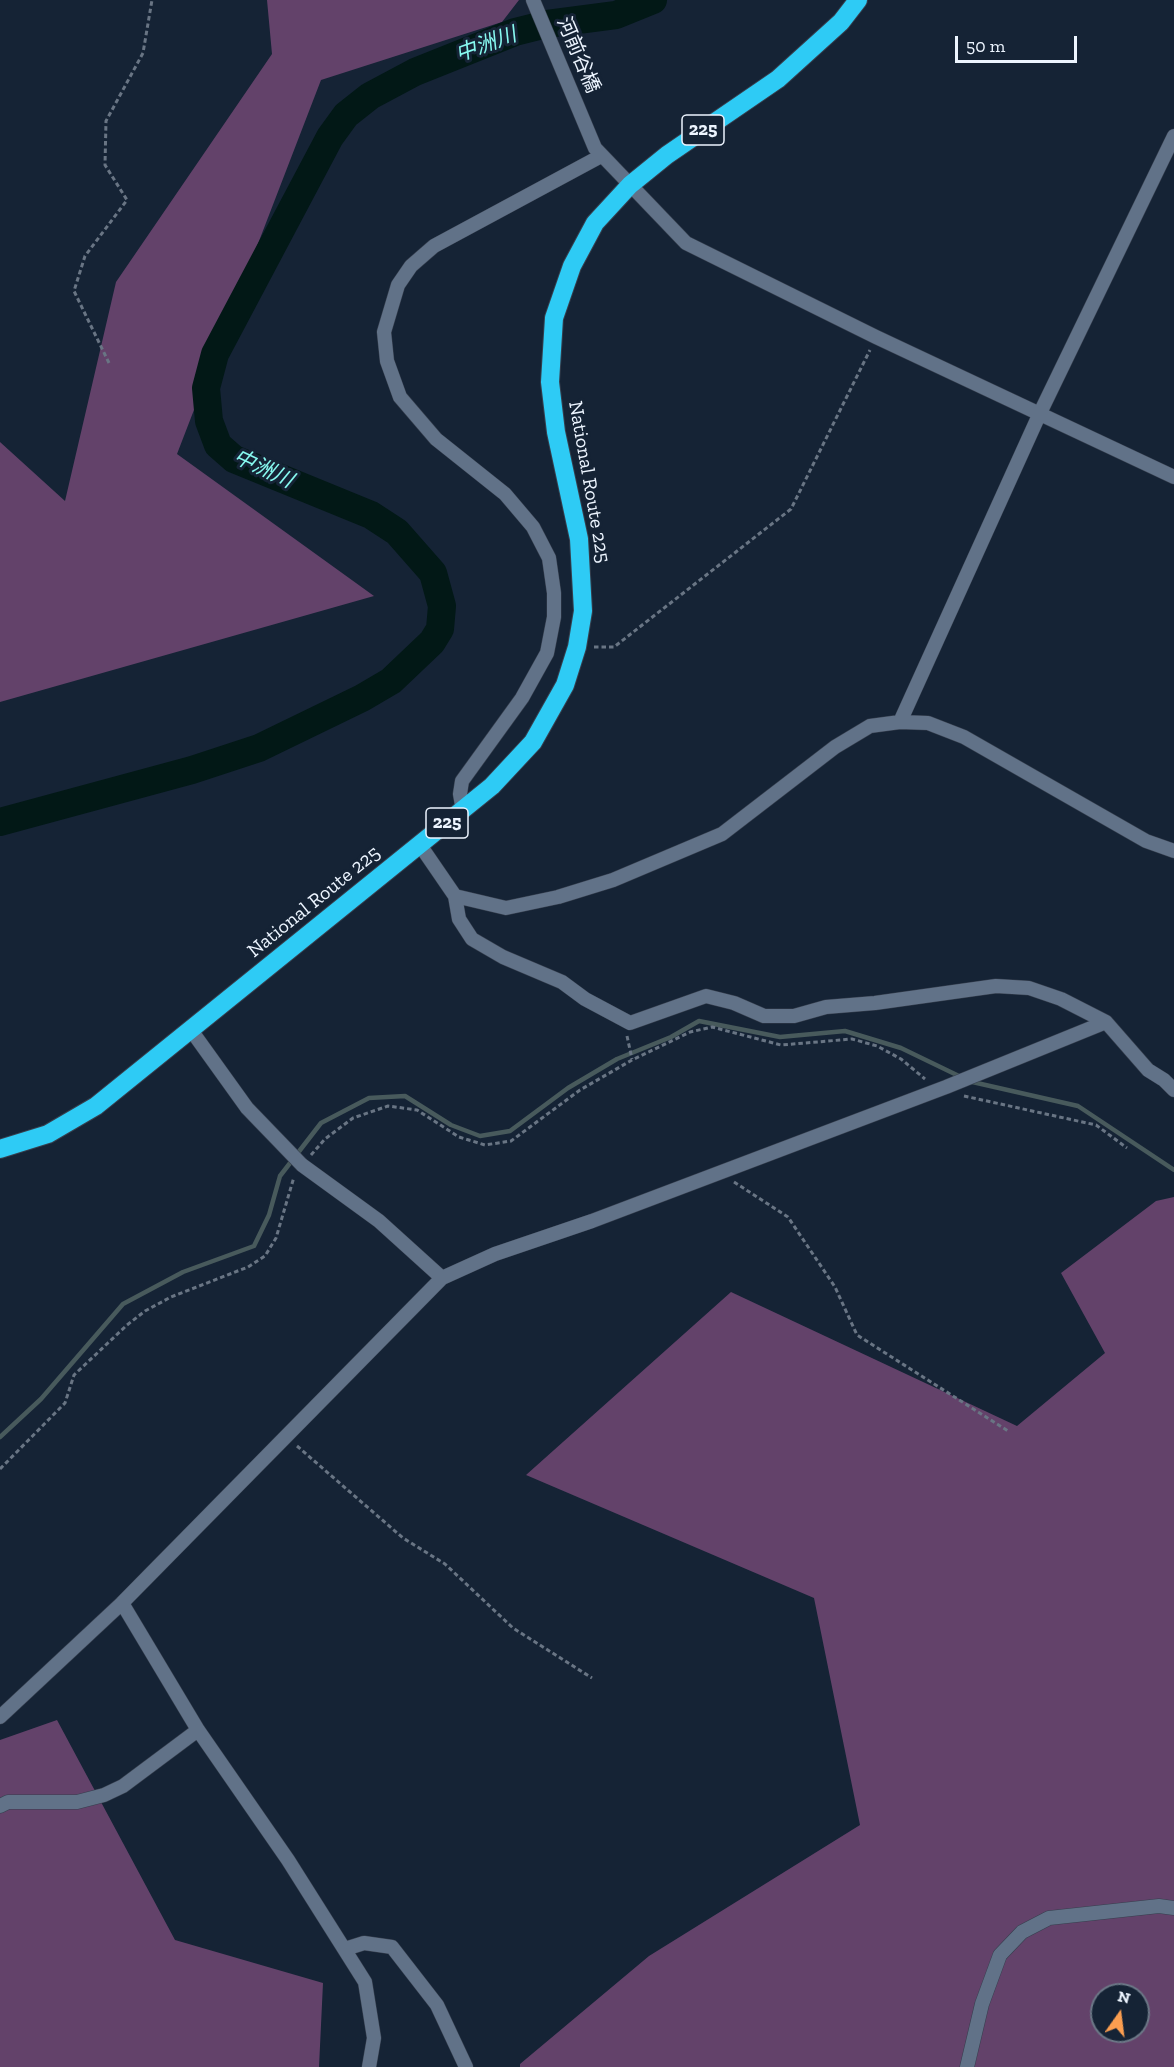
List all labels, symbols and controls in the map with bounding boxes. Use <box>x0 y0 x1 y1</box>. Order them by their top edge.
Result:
street label: 河前谷橋 <box>551 13 605 97</box>
water label: 中洲川 <box>452 22 520 68</box>
scale bar <box>958 24 1080 62</box>
text: 50 m <box>966 35 1005 57</box>
road number: 225 <box>682 115 724 145</box>
street label: National Route 225 <box>563 399 615 565</box>
water label: 中洲川 <box>229 444 297 494</box>
road number: 225 <box>426 808 468 838</box>
street label: National Route 225 <box>243 841 385 963</box>
north arrow <box>1090 1983 1150 2043</box>
text: N <box>1116 1986 1132 2008</box>

